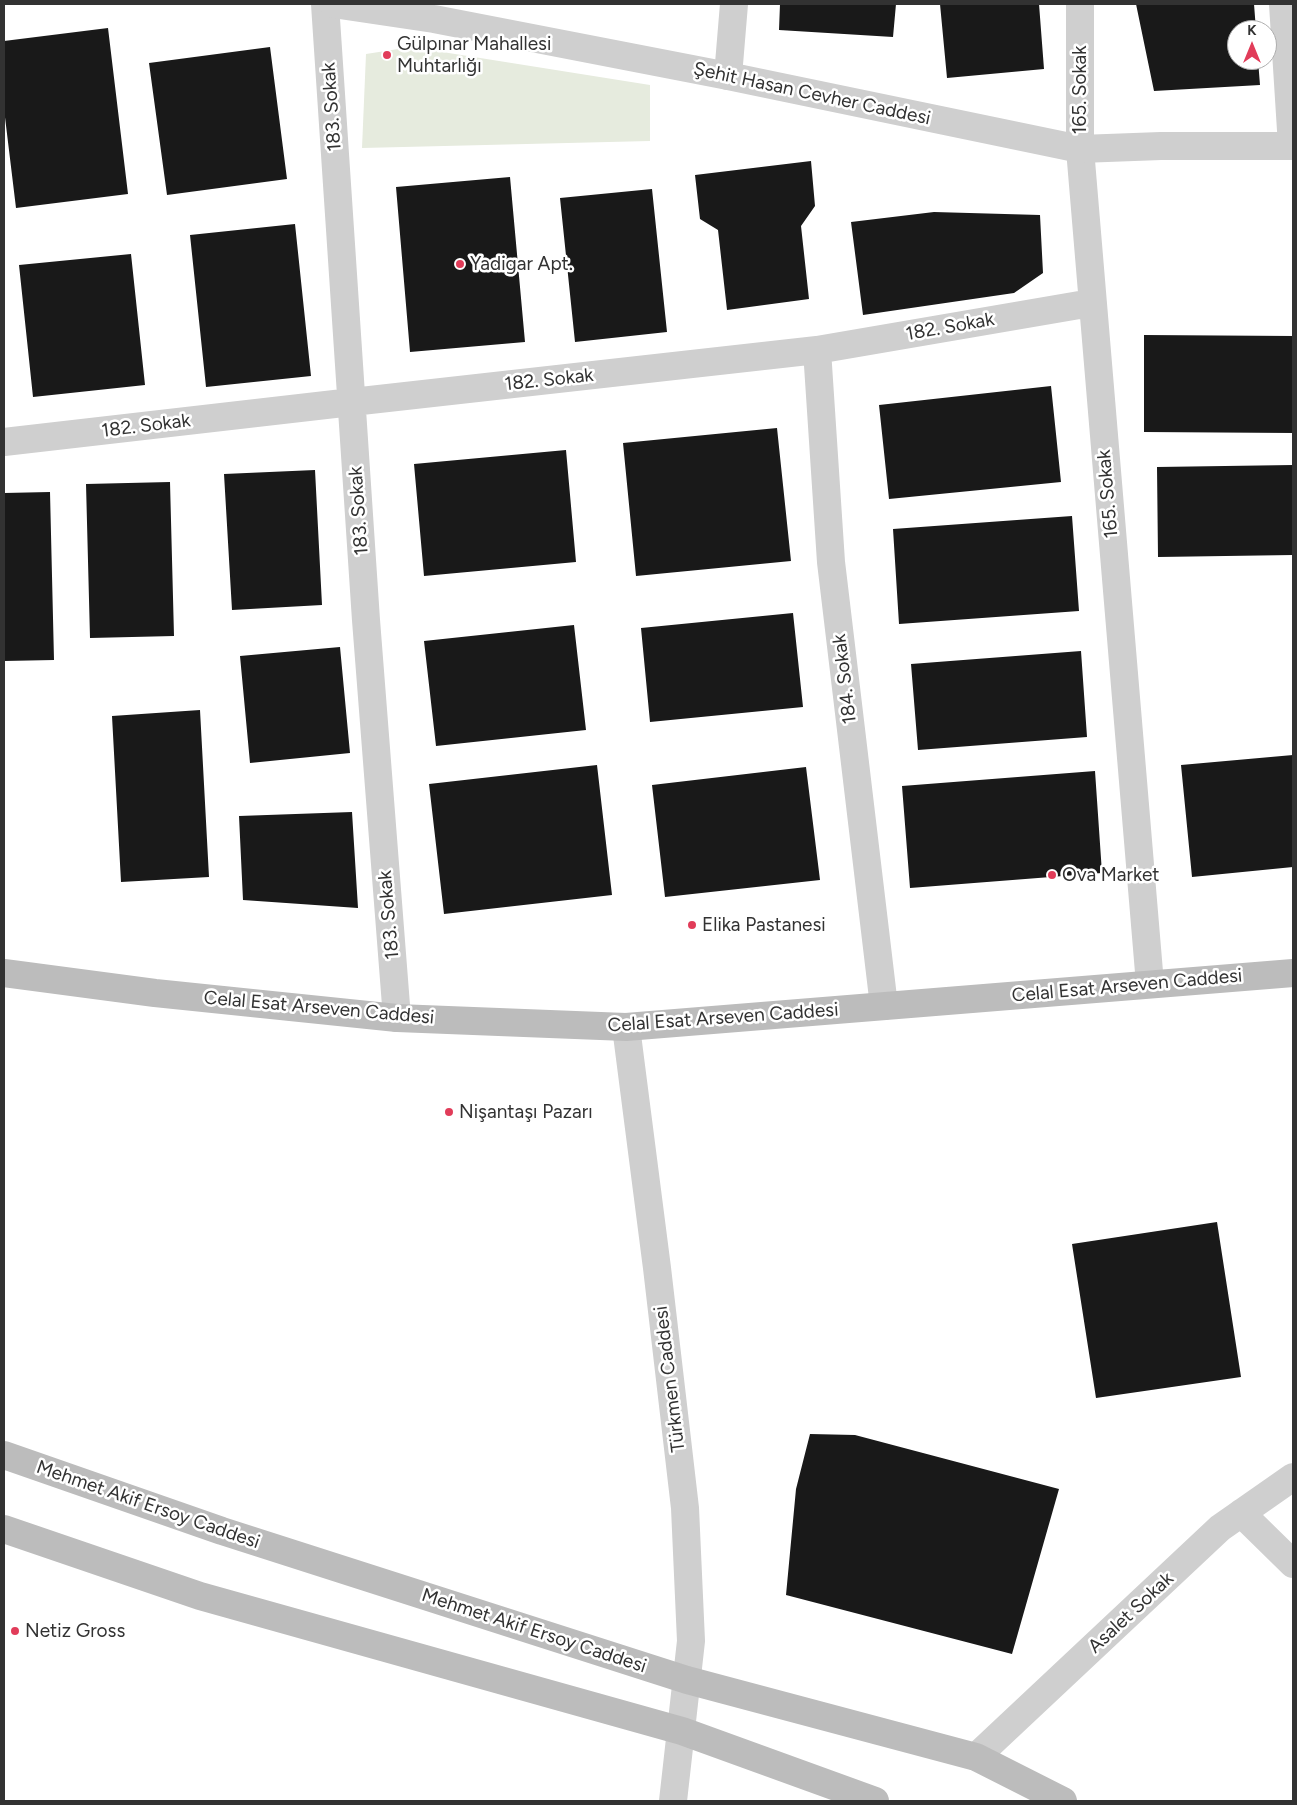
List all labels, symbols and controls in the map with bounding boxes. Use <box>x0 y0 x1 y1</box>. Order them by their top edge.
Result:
north arrow <box>1227 20 1277 70</box>
text: K <box>1247 22 1257 39</box>
place label: Gülpınar Mahallesi Muhtarlığı <box>397 33 551 77</box>
street label: 165. Sokak <box>1069 46 1091 134</box>
marker: Gülpınar Mahallesi Muhtarlığı <box>381 49 393 61</box>
street label: Şehit Hasan Cevher Caddesi <box>691 58 933 130</box>
street label: 183. Sokak <box>318 62 346 152</box>
place label: Yadigar Apt. <box>470 253 573 275</box>
marker: Yadigar Apt. <box>454 258 466 270</box>
street label: 182. Sokak <box>904 308 996 346</box>
street label: 182. Sokak <box>503 364 595 396</box>
street label: 182. Sokak <box>100 409 192 443</box>
street label: 165. Sokak <box>1093 449 1123 539</box>
street label: 183. Sokak <box>345 466 373 556</box>
street label: 184. Sokak <box>828 633 862 725</box>
place label: Ova Market <box>1062 864 1160 886</box>
marker: Ova Market <box>1046 869 1058 881</box>
street label: 183. Sokak <box>374 870 404 960</box>
place label: Elika Pastanesi <box>702 914 826 936</box>
marker: Elika Pastanesi <box>686 919 698 931</box>
street label: Celal Esat Arseven Caddesi <box>1011 965 1243 1007</box>
street label: Celal Esat Arseven Caddesi <box>203 987 435 1029</box>
street label: Celal Esat Arseven Caddesi <box>607 999 839 1037</box>
place label: Nişantaşı Pazarı <box>459 1101 593 1123</box>
marker: Nişantaşı Pazarı <box>443 1106 455 1118</box>
street label: Türkmen Caddesi <box>650 1305 690 1453</box>
street label: Mehmet Akif Ersoy Caddesi <box>33 1456 263 1554</box>
street label: Asalet Sokak <box>1084 1568 1178 1658</box>
street label: Mehmet Akif Ersoy Caddesi <box>419 1584 649 1678</box>
place label: Netiz Gross <box>25 1620 125 1642</box>
marker: Netiz Gross <box>9 1625 21 1637</box>

